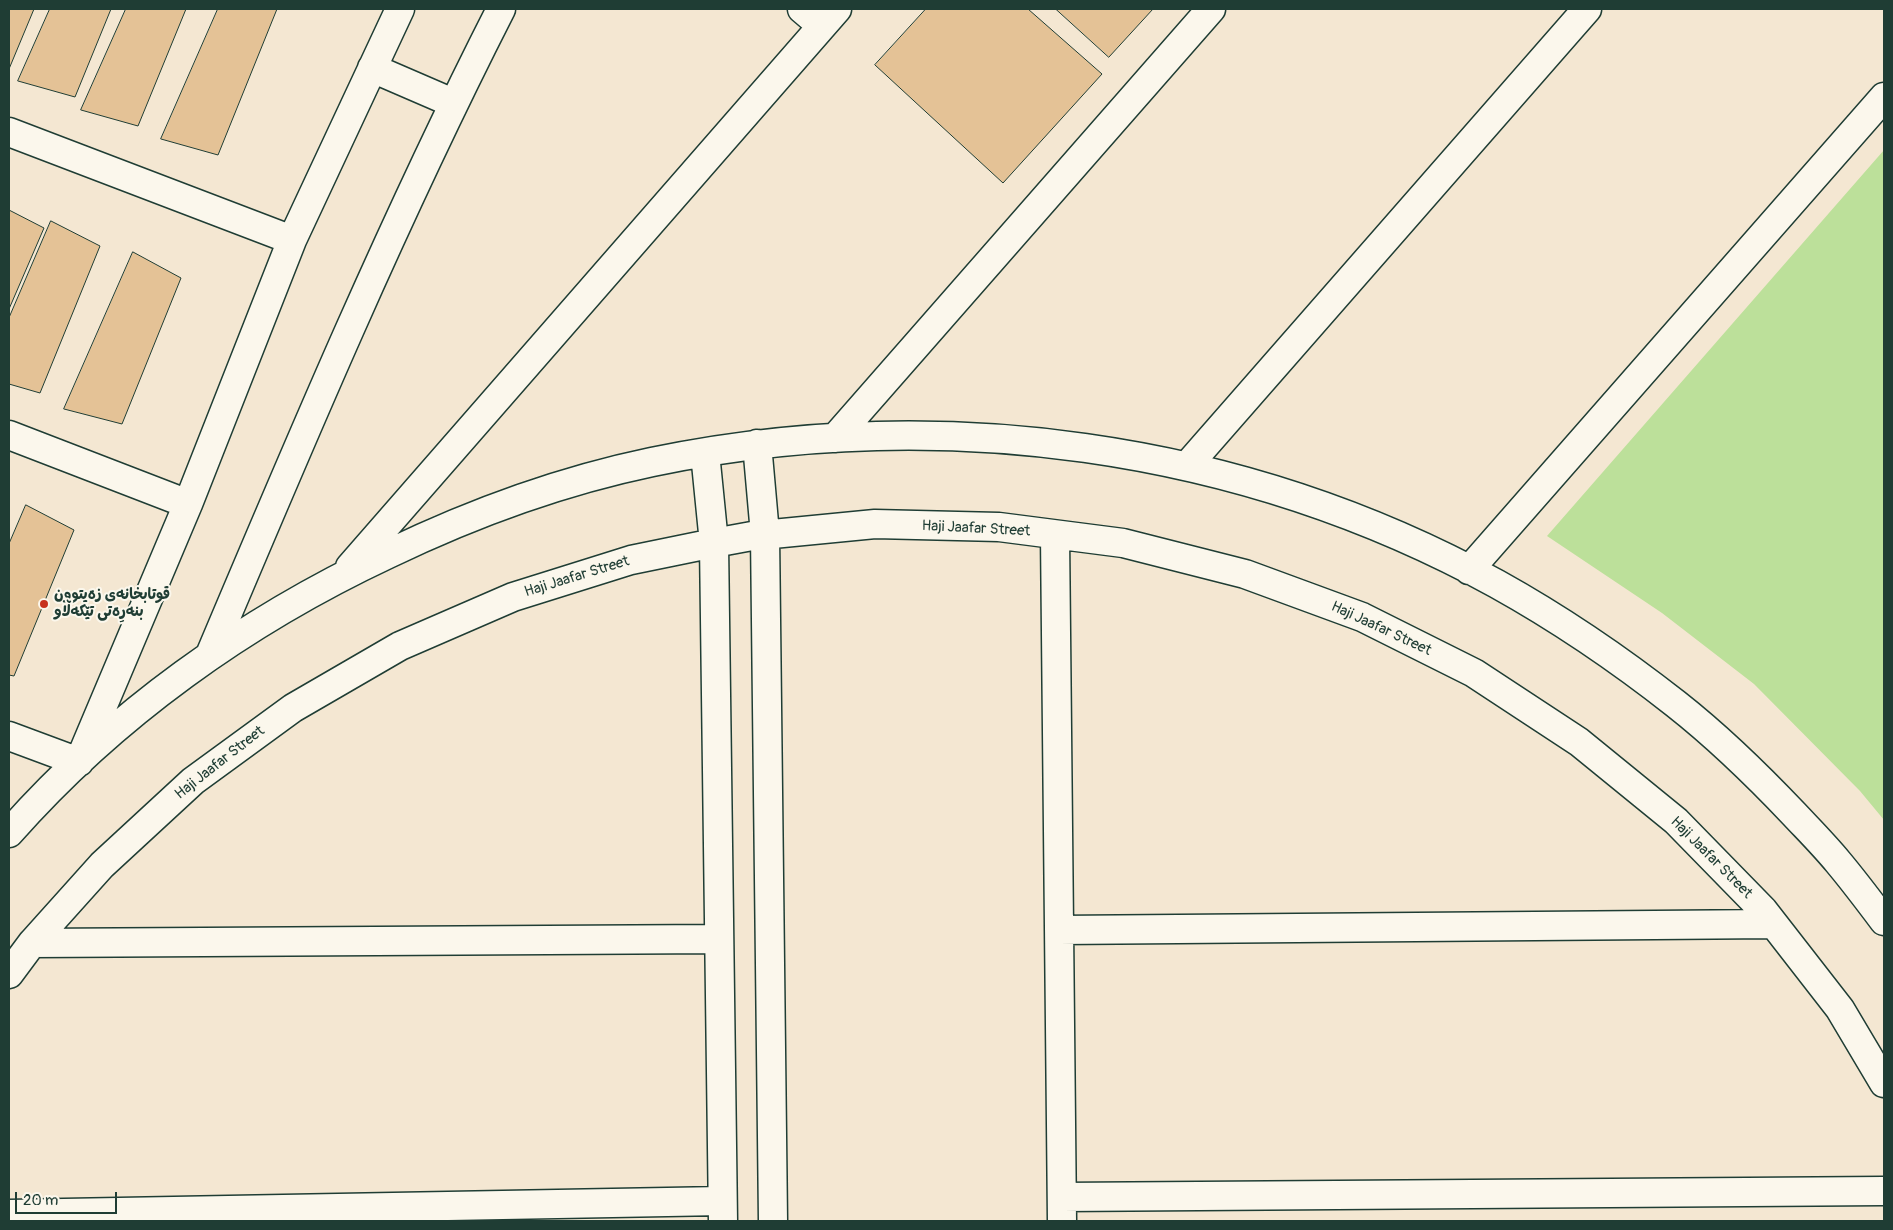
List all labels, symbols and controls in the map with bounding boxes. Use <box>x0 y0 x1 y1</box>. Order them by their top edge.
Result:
street label: Haji Jaafar Street <box>921 517 1031 541</box>
street label: Haji Jaafar Street <box>522 552 632 602</box>
place label: قوتابخانەی زەیتوون بنەرِەتی تێکەڵاو <box>54 586 170 621</box>
marker: قوتابخانەی زەیتوون بنەرِەتی تێکەڵاو <box>38 598 50 610</box>
street label: Haji Jaafar Street <box>1328 598 1434 660</box>
street label: Haji Jaafar Street <box>172 722 268 804</box>
street label: Haji Jaafar Street <box>1666 813 1756 903</box>
scale bar <box>18 1182 120 1214</box>
text: 20 m <box>23 1191 58 1210</box>

